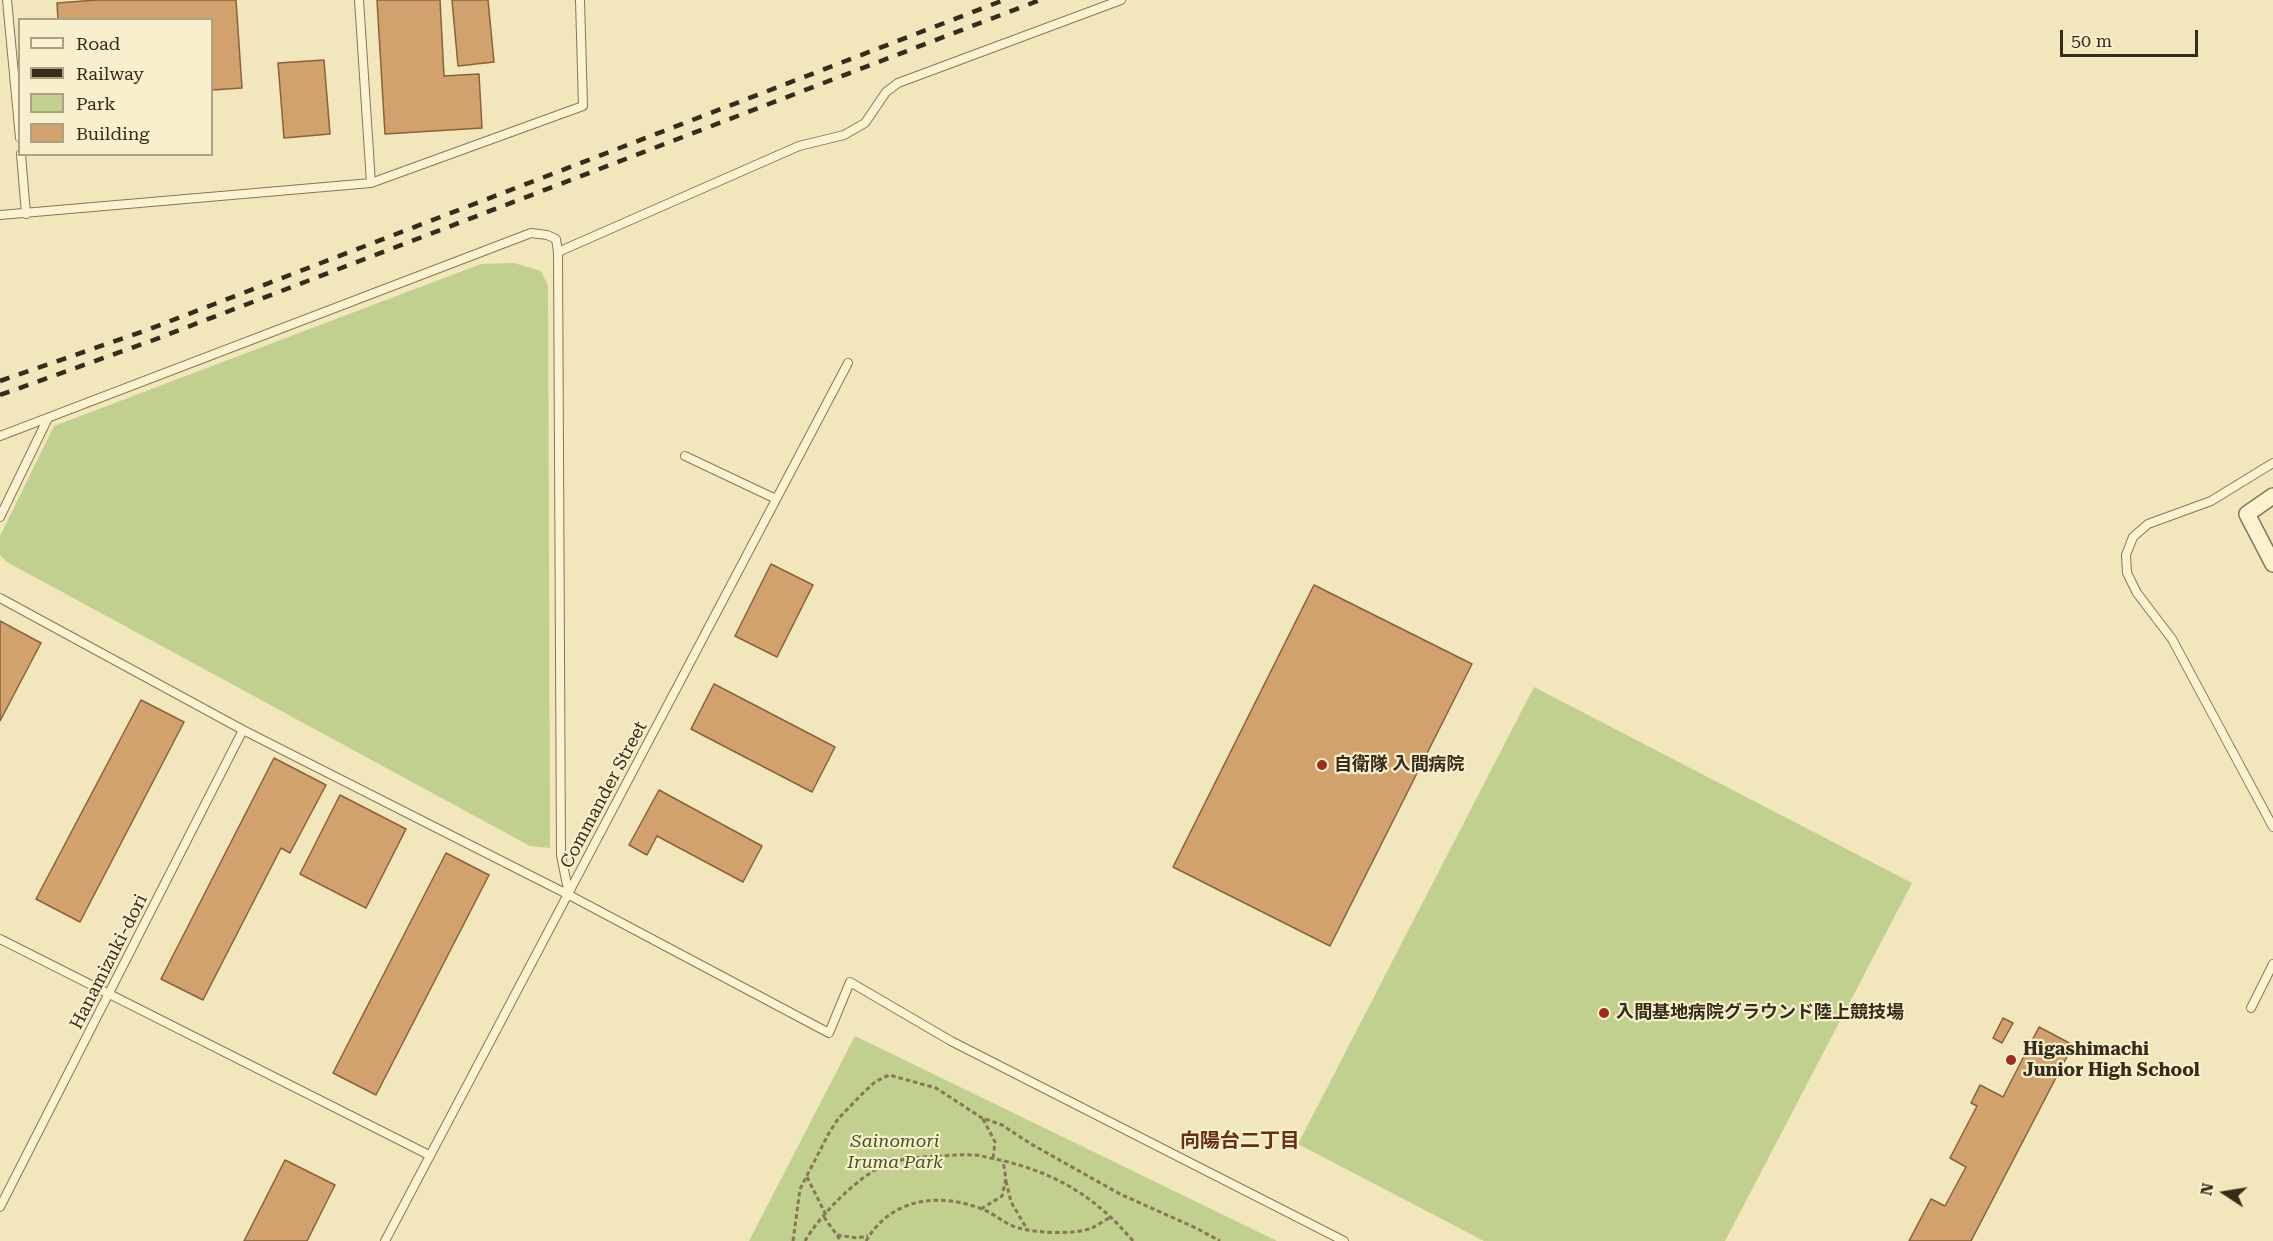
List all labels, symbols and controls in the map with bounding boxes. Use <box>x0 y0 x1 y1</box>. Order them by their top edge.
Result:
legend <box>18 18 213 156</box>
scale bar <box>2063 18 2201 56</box>
text: 50 m <box>2071 30 2112 51</box>
text: Road <box>76 33 120 54</box>
text: Railway <box>76 63 144 84</box>
text: Park <box>76 93 116 114</box>
text: Building <box>76 123 150 144</box>
street label: Commander Street <box>556 718 652 872</box>
place label: 自衛隊 入間病院 <box>1334 754 1465 776</box>
marker: 自衛隊 入間病院 <box>1315 758 1329 772</box>
street label: Hanamizuki-dori <box>66 891 152 1033</box>
place label: 入間基地病院グラウンド陸上競技場 <box>1616 1002 1904 1024</box>
marker: 入間基地病院グラウンド陸上競技場 <box>1597 1006 1611 1020</box>
place label: Higashimachi Junior High School <box>2023 1039 2200 1082</box>
marker: Higashimachi Junior High School <box>2004 1053 2018 1067</box>
district label: 向陽台二丁目 <box>1180 1129 1300 1153</box>
park label: Sainomori Iruma Park <box>847 1131 943 1174</box>
north arrow <box>2195 1163 2255 1223</box>
text: N <box>2196 1181 2217 1197</box>

